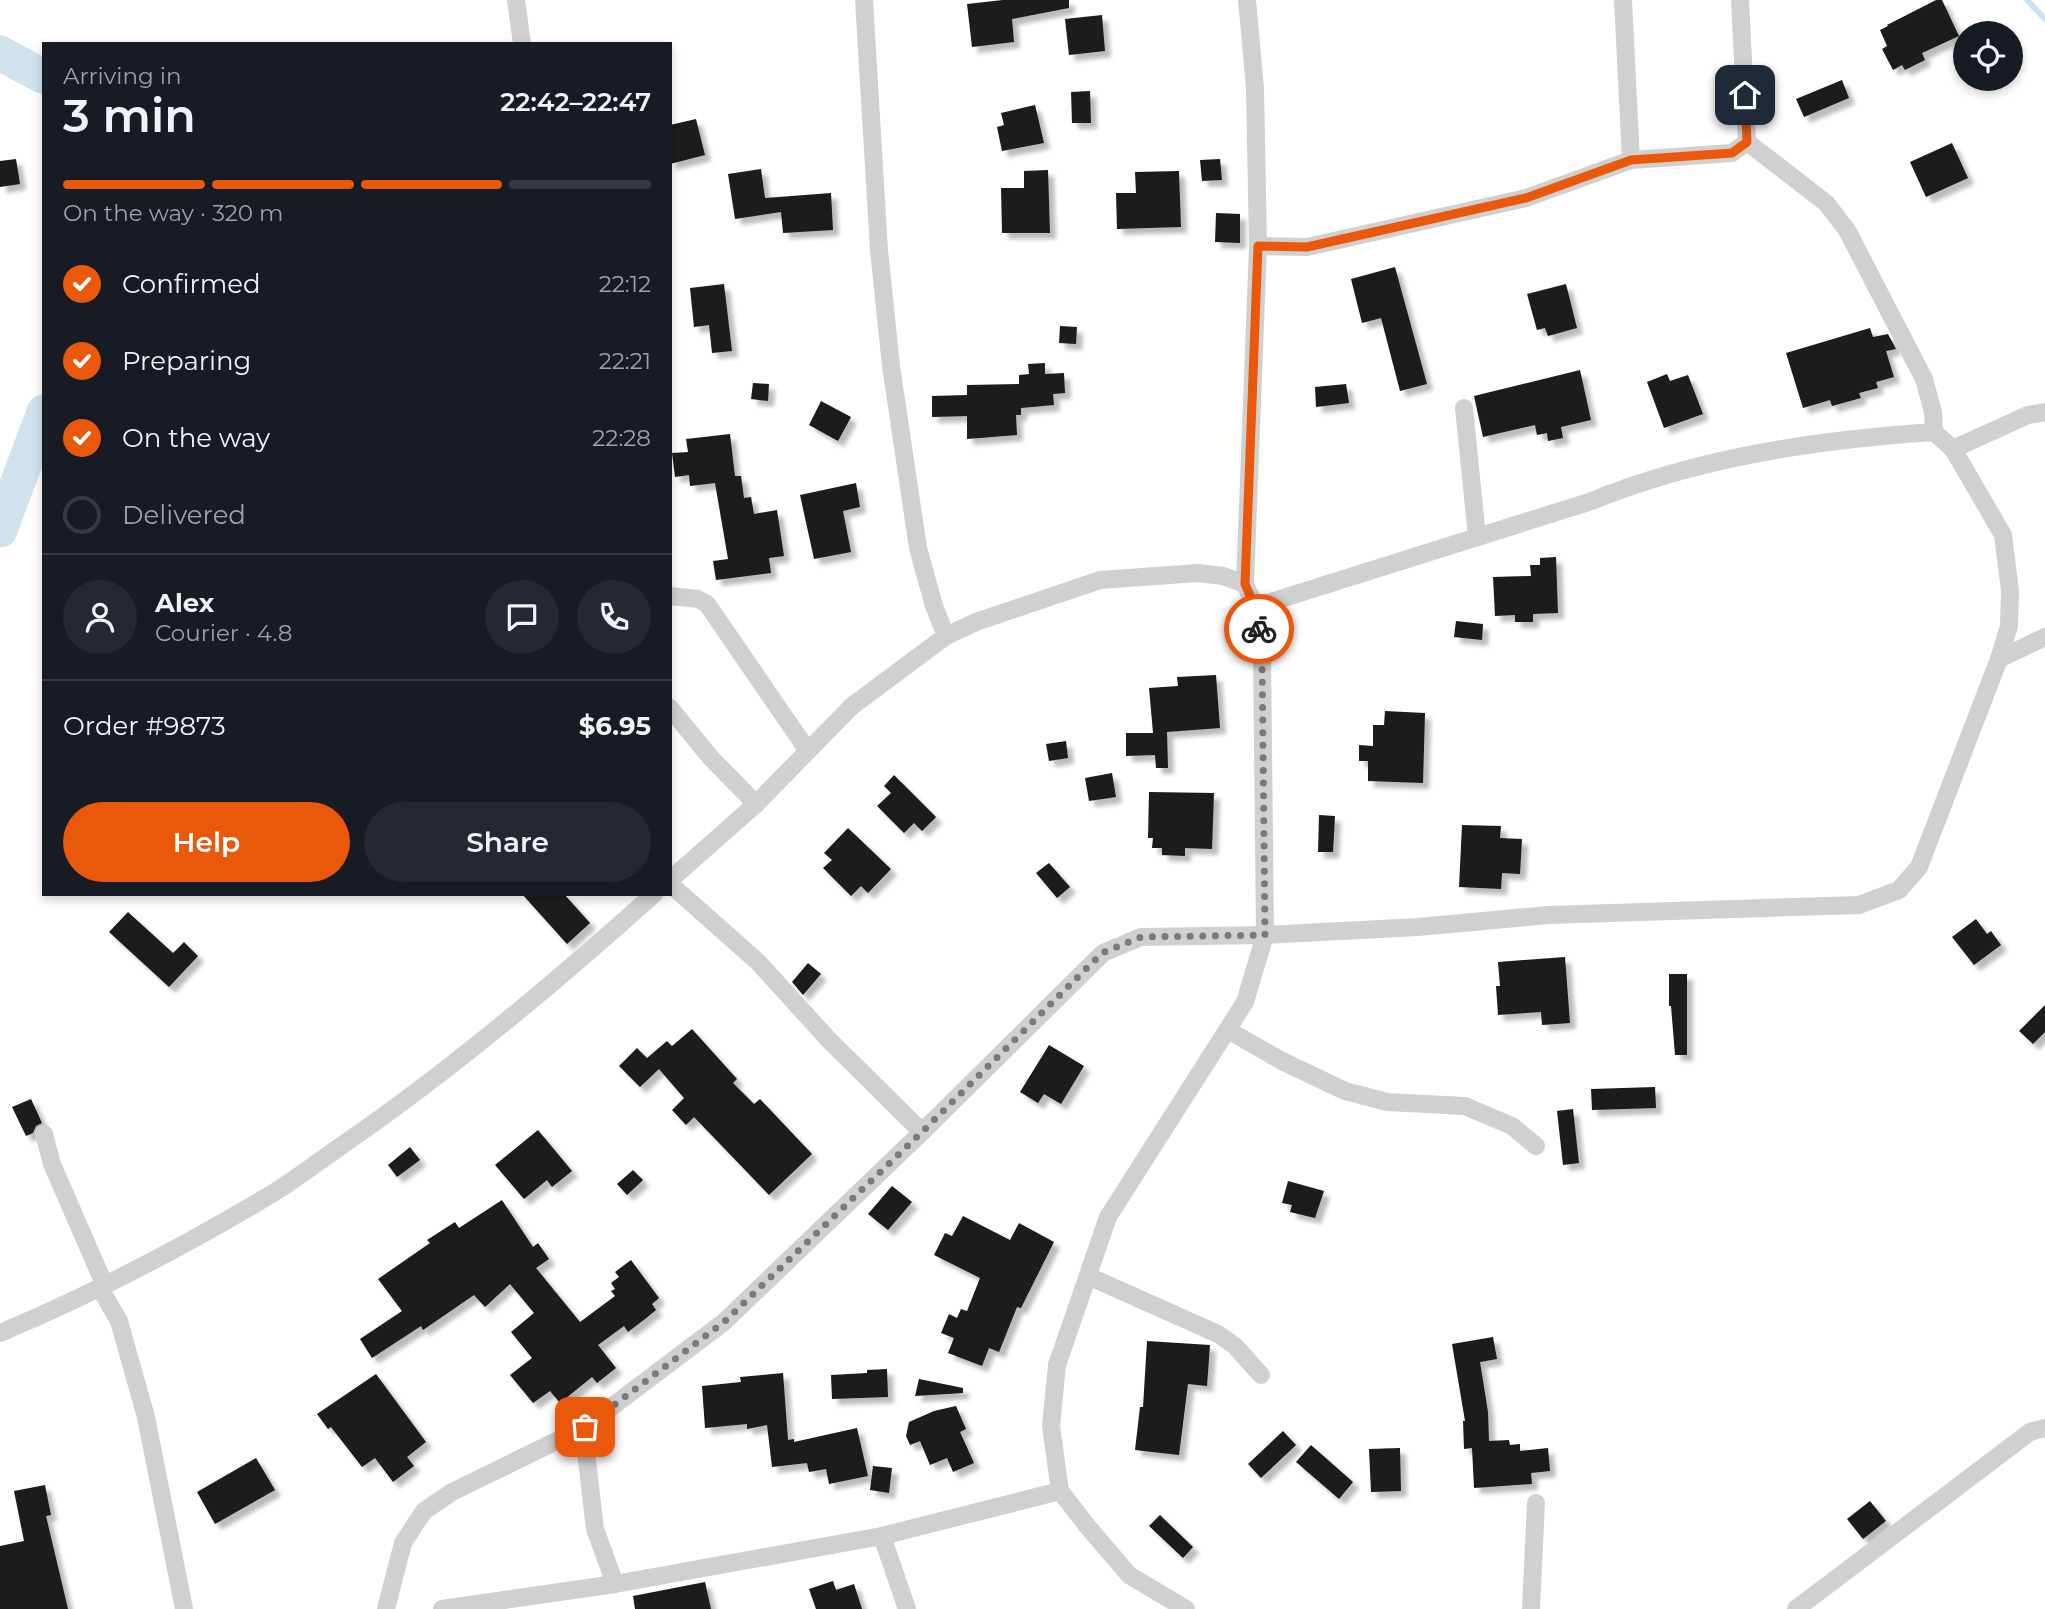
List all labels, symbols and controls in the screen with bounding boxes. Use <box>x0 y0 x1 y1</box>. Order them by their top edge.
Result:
map controls <box>1953 21 2023 91</box>
button: locate <box>1953 21 2023 91</box>
text: Arriving in <box>63 62 182 90</box>
pin <box>1715 65 1775 125</box>
icon: home <box>1726 76 1764 114</box>
text: 22:42–22:47 <box>500 86 651 118</box>
text: 3 min <box>63 87 196 144</box>
text: On the way · 320 m <box>63 199 283 227</box>
icon: check <box>63 265 101 303</box>
text: Confirmed <box>122 268 261 300</box>
text: 22:12 <box>599 270 651 298</box>
icon: check <box>63 342 101 380</box>
text: Preparing <box>122 345 251 377</box>
text: 22:21 <box>599 347 651 375</box>
icon: check <box>63 419 101 457</box>
text: On the way <box>122 422 270 454</box>
text: 22:28 <box>592 424 651 452</box>
text: Delivered <box>122 499 246 531</box>
button: person <box>63 580 137 654</box>
button: chat <box>485 580 559 654</box>
button: phone <box>577 580 651 654</box>
text: Alex <box>155 587 214 619</box>
courier <box>1224 594 1294 664</box>
icon: bike <box>1240 610 1278 648</box>
text: Courier · 4.8 <box>155 619 292 647</box>
text: Order #9873 <box>63 710 226 742</box>
text: $6.95 <box>579 710 651 742</box>
button: Help <box>63 802 350 882</box>
button: Share <box>364 802 651 882</box>
pin <box>555 1397 615 1457</box>
icon: bag <box>566 1408 604 1446</box>

